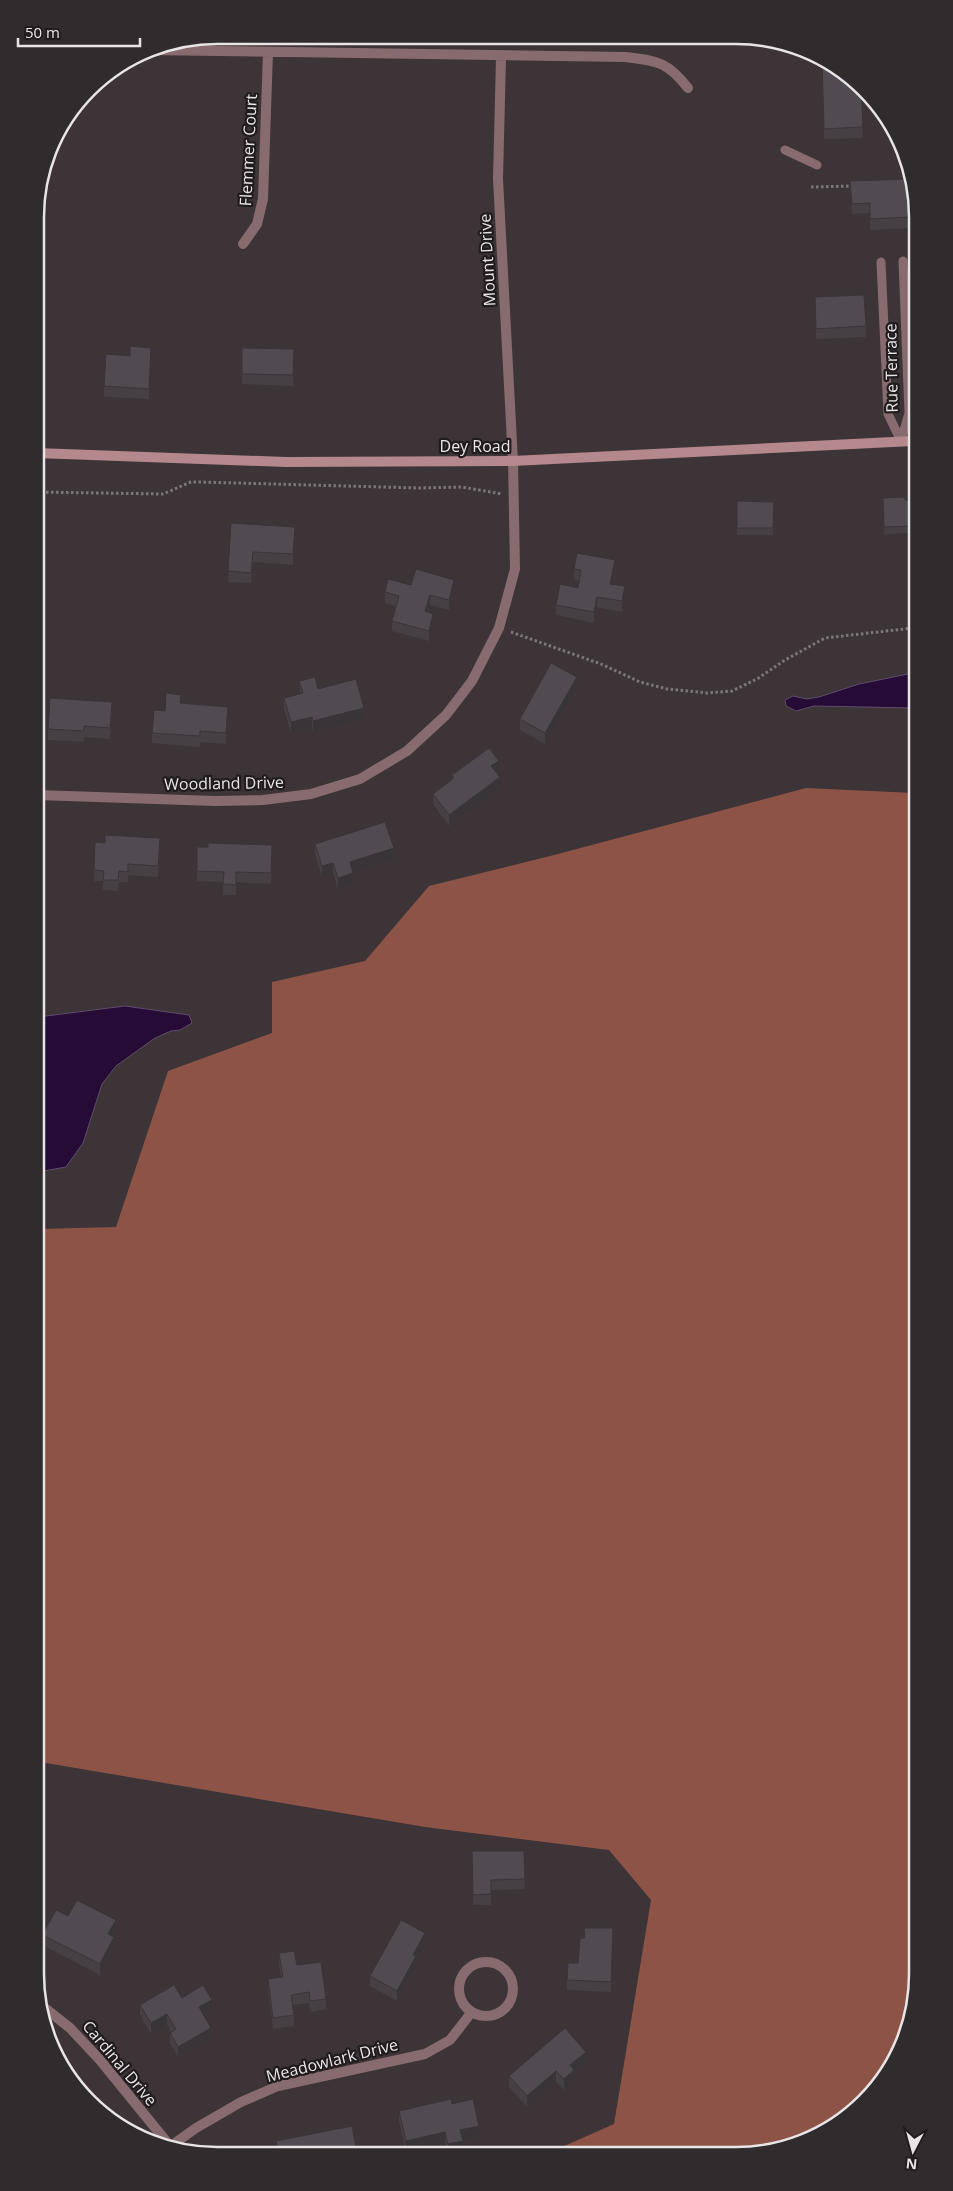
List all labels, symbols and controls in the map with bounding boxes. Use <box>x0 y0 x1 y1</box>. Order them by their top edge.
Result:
scale bar <box>18 15 140 47</box>
text: 50 m <box>25 22 60 42</box>
street label: Flemmer Court <box>234 93 262 207</box>
street label: Mount Drive <box>474 213 500 307</box>
street label: Rue Terrace <box>879 323 903 413</box>
street label: Dey Road <box>440 435 510 457</box>
street label: Woodland Drive <box>164 771 284 795</box>
street label: Cardinal Drive <box>78 2016 162 2110</box>
street label: Meadowlark Drive <box>264 2033 400 2087</box>
north arrow <box>888 2126 938 2176</box>
text: N <box>905 2154 918 2174</box>

